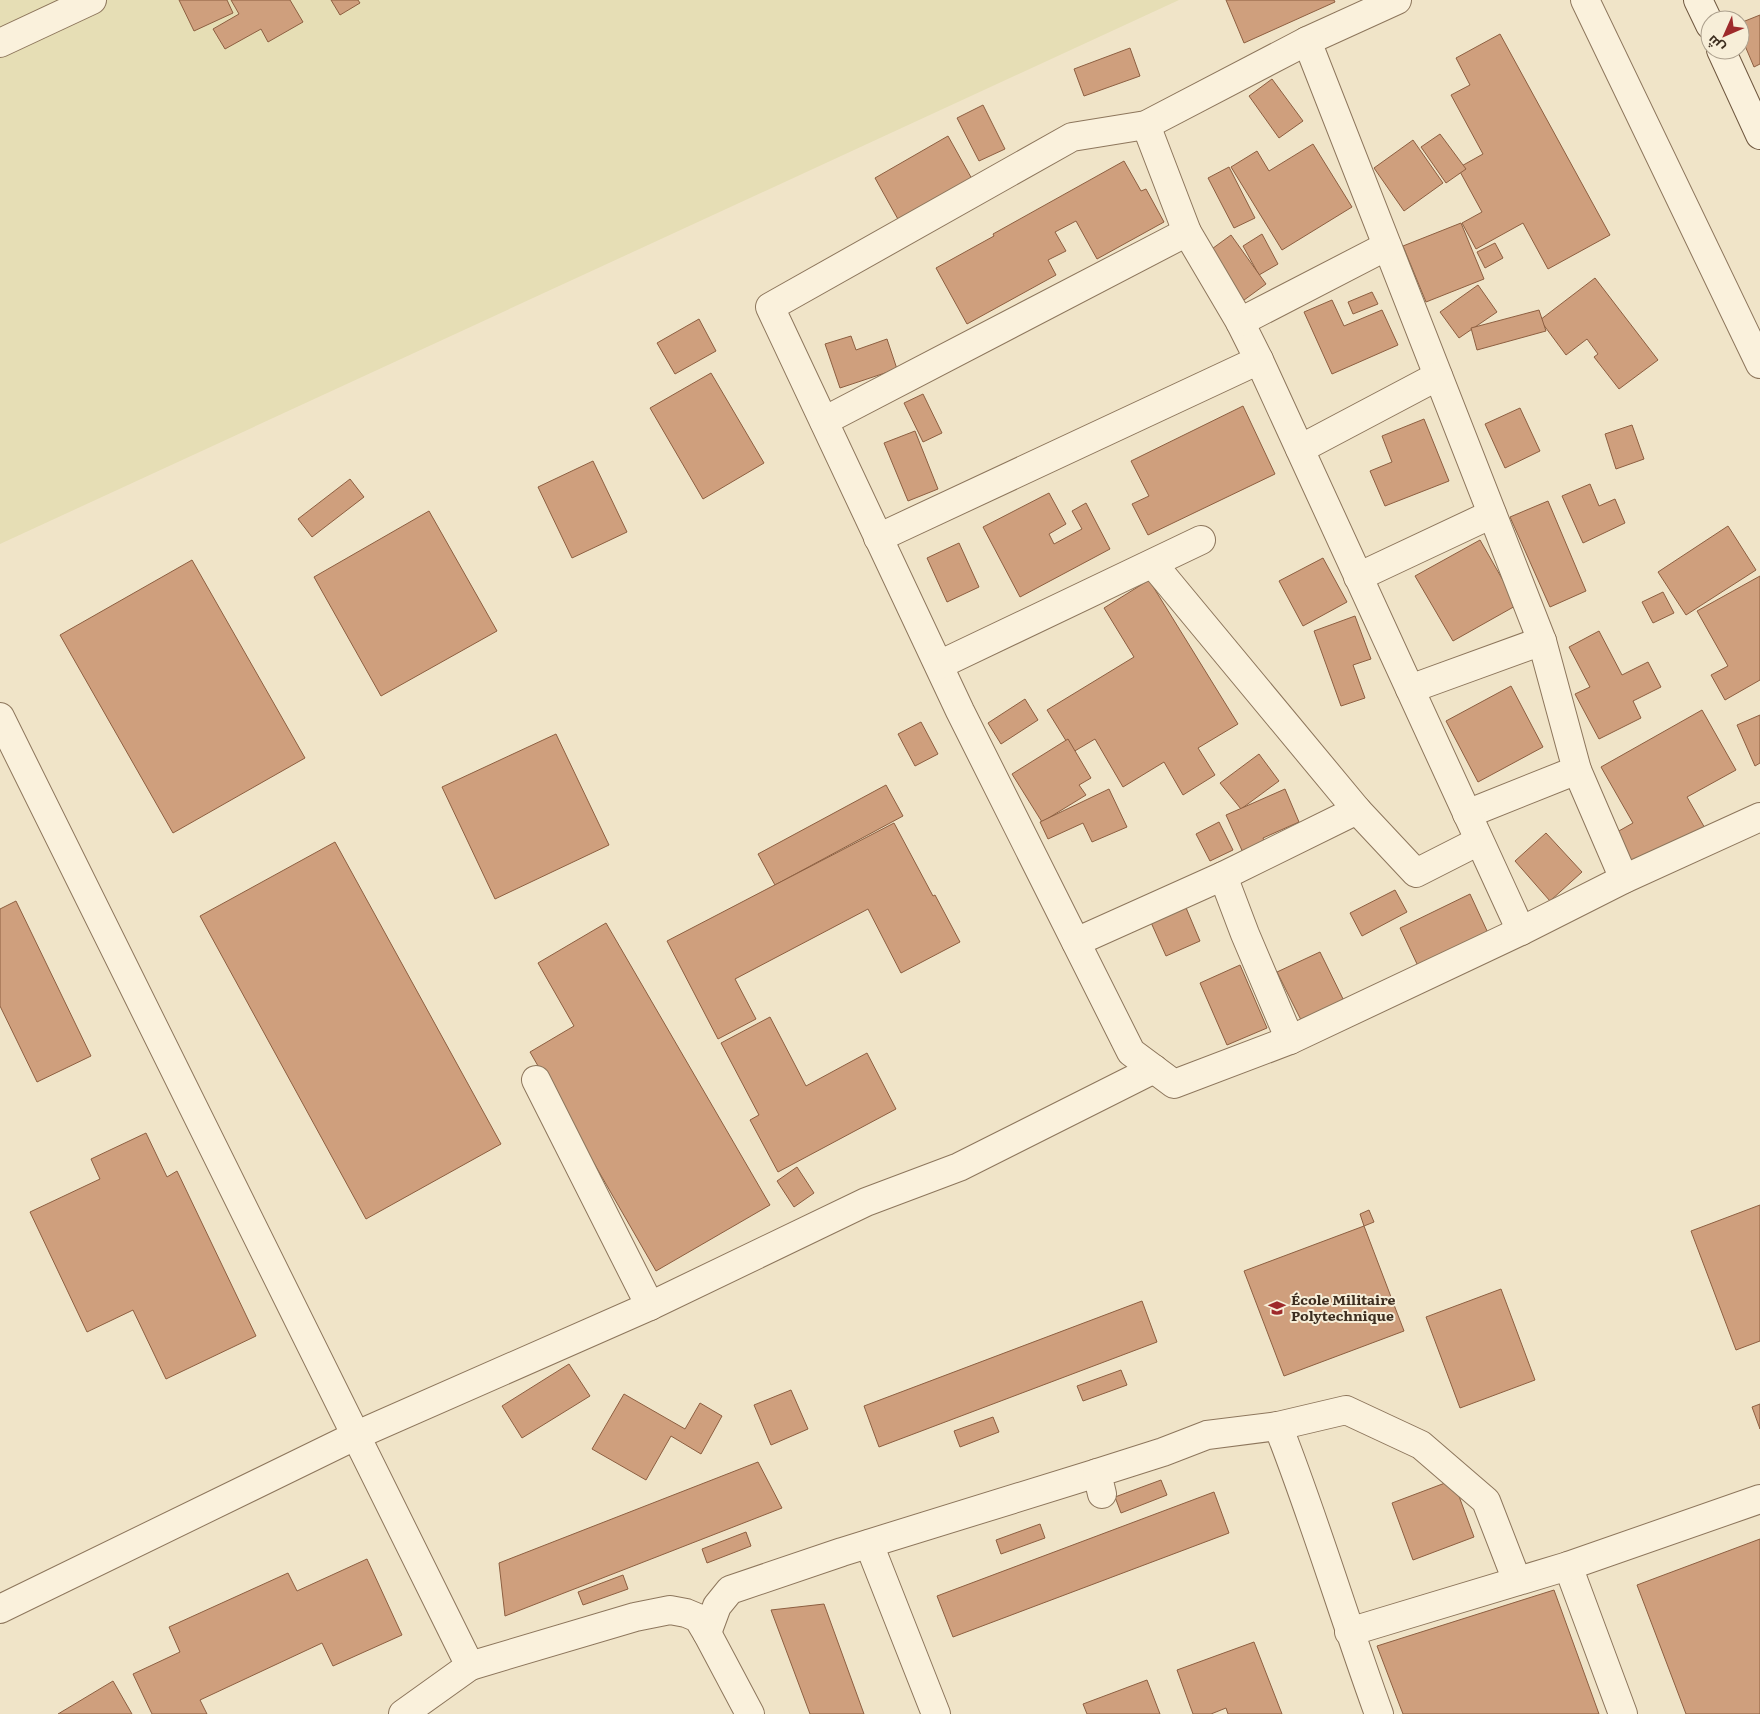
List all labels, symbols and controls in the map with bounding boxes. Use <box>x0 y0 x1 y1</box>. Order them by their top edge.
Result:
north arrow <box>1700 10 1750 60</box>
text: ش <box>1702 31 1729 58</box>
place label: École Militaire Polytechnique <box>1291 1289 1396 1325</box>
school or university icon: École Militaire Polytechnique <box>1267 1298 1287 1318</box>

